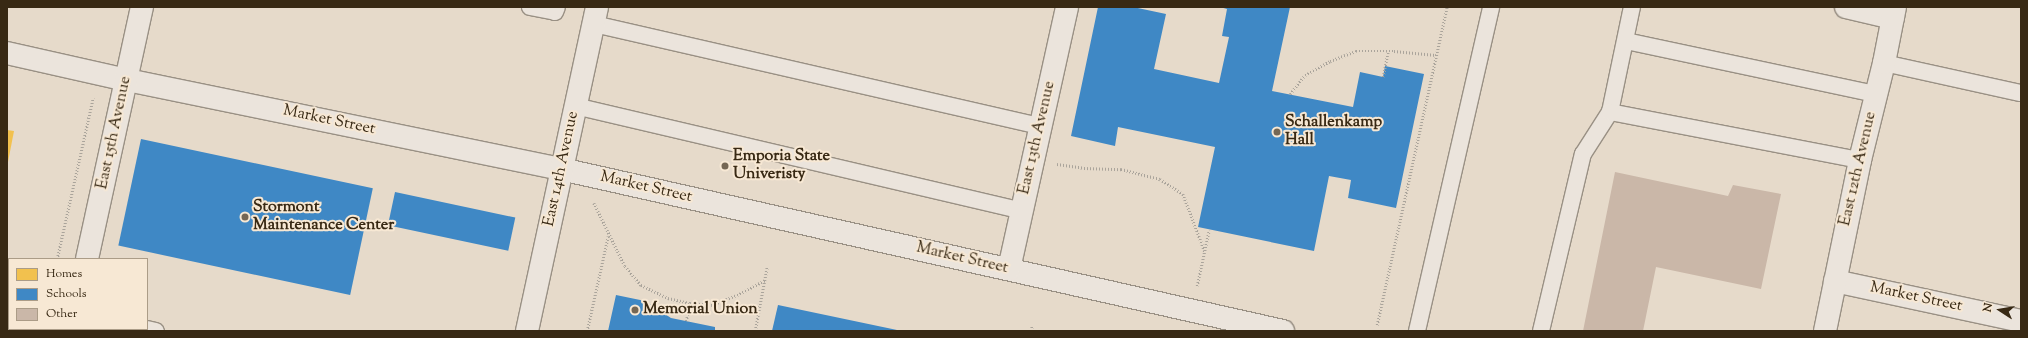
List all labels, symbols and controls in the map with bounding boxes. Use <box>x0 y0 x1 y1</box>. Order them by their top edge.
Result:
street label: East 15th Avenue <box>94 75 136 191</box>
street label: East 13th Avenue <box>1016 79 1060 197</box>
street label: Market Street <box>281 102 377 140</box>
street label: East 14th Avenue <box>540 110 584 228</box>
street label: East 12th Avenue <box>1837 110 1881 228</box>
place label: Schallenkamp Hall <box>1285 113 1382 151</box>
marker: Schallenkamp Hall <box>1272 127 1282 137</box>
place label: Emporia State Univeristy <box>733 147 830 185</box>
marker: Emporia State Univeristy <box>720 161 730 171</box>
street label: Market Street <box>598 168 694 208</box>
place label: Stormont Maintenance Center <box>253 198 394 236</box>
marker: Stormont Maintenance Center <box>240 212 250 222</box>
street label: Market Street <box>914 239 1010 279</box>
legend <box>8 258 148 330</box>
text: Homes <box>46 265 82 283</box>
street label: Market Street <box>1868 279 1964 317</box>
text: Schools <box>46 285 87 303</box>
north arrow <box>1980 290 2020 330</box>
place label: Memorial Union <box>643 300 758 320</box>
text: N <box>1980 302 1997 313</box>
text: Other <box>46 305 77 323</box>
marker: Memorial Union <box>630 305 640 315</box>

